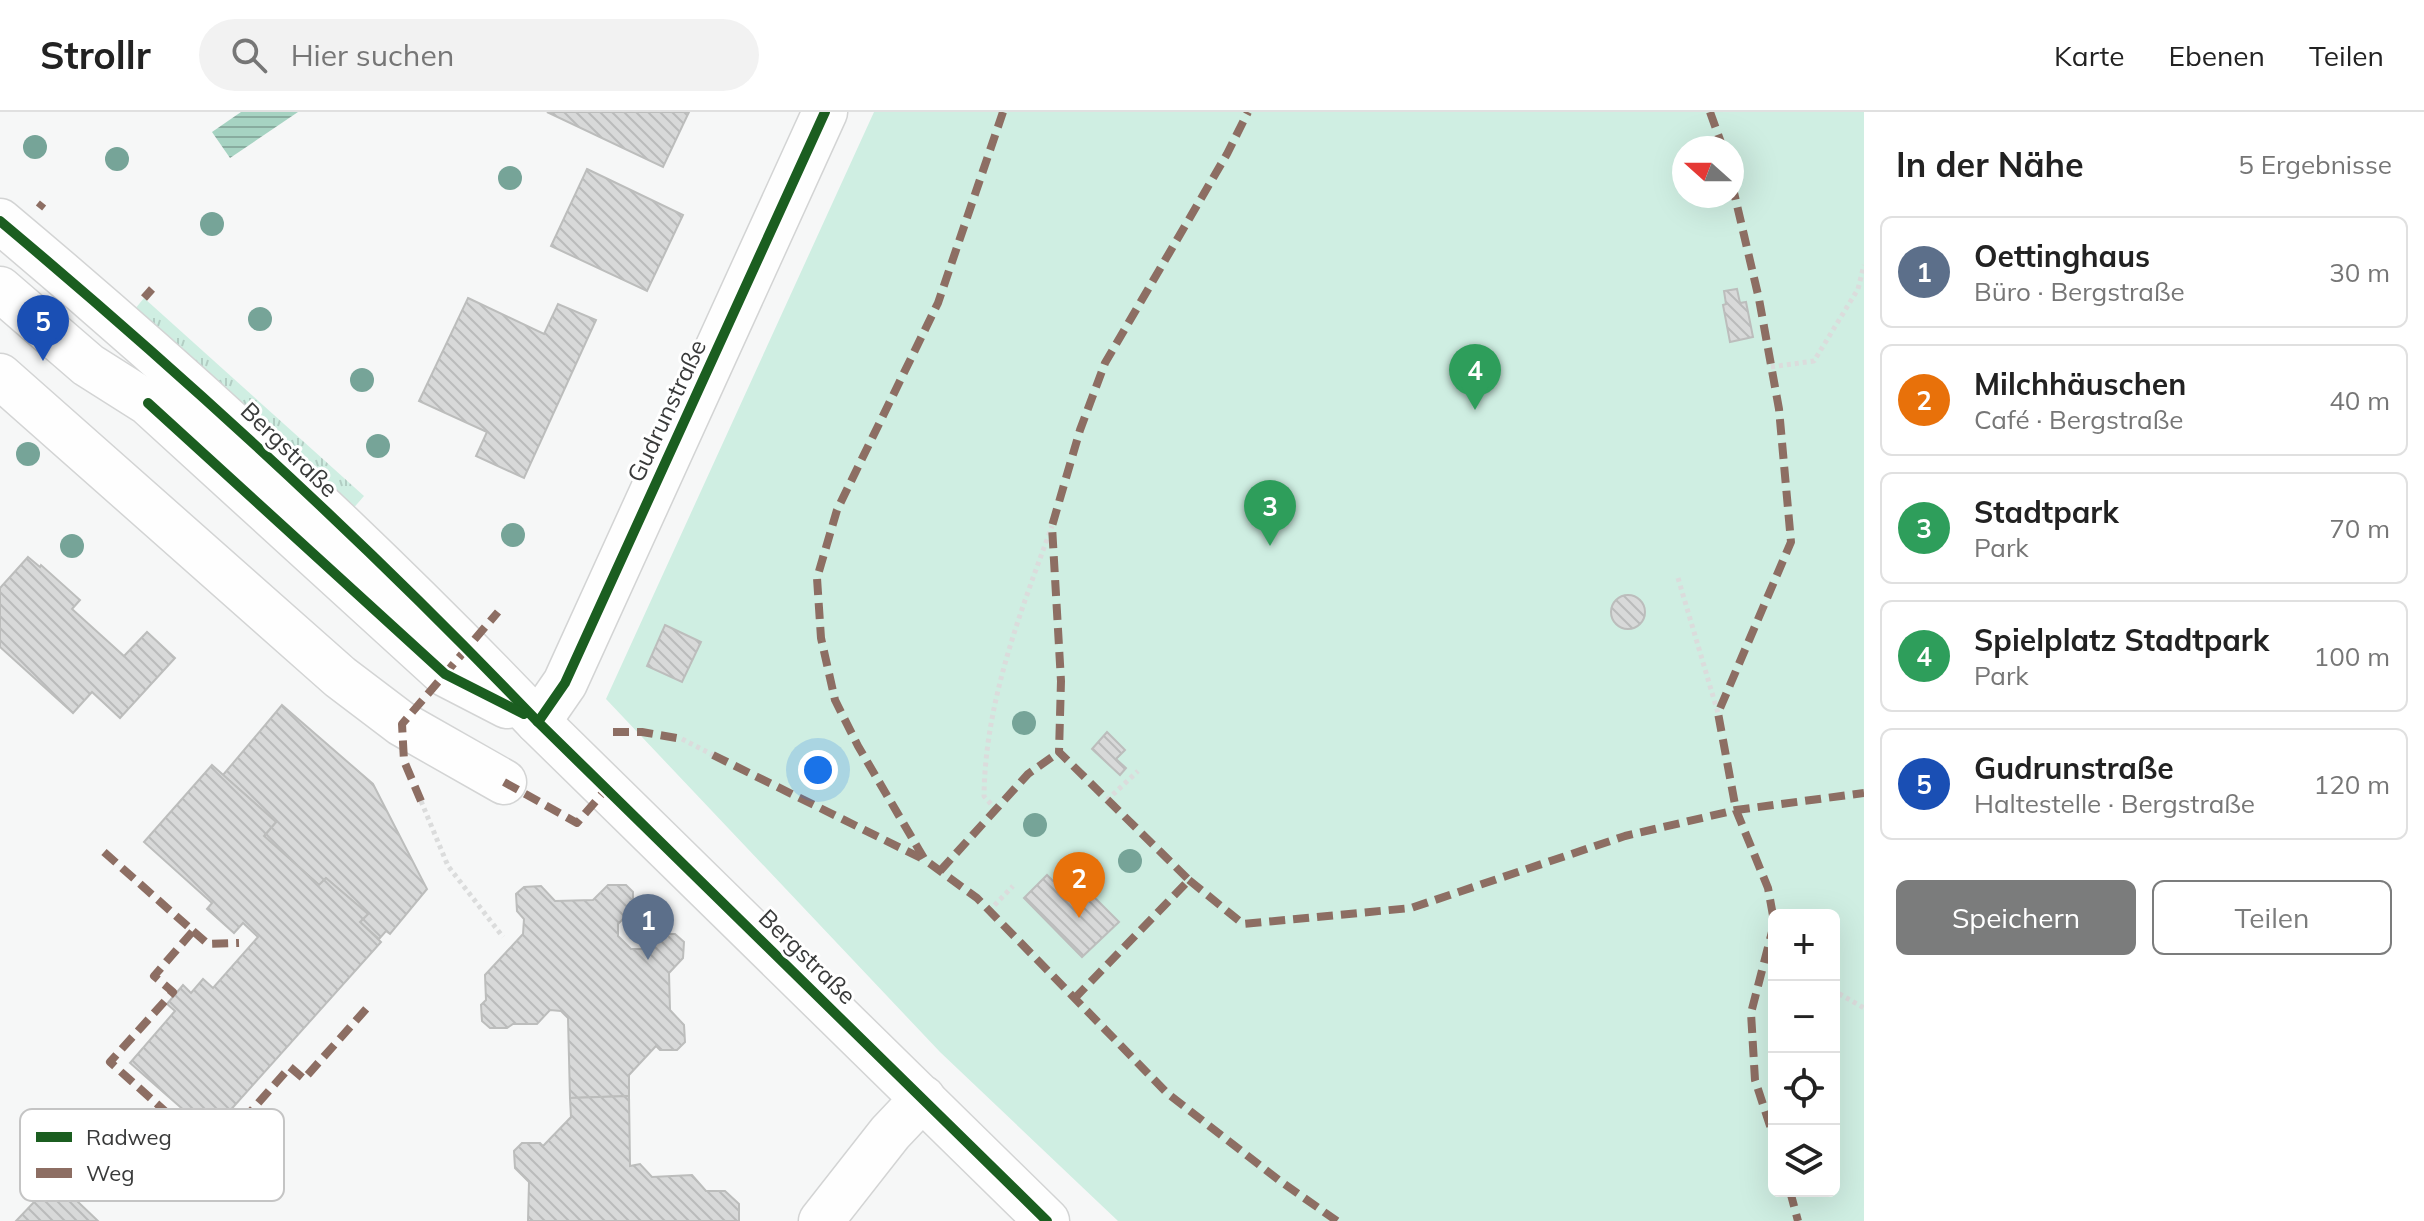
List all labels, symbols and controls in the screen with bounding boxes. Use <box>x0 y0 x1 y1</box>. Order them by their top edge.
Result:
search box <box>199 19 759 91</box>
text: Strollr <box>40 31 151 79</box>
icon: search <box>227 33 271 77</box>
text: Hier suchen <box>291 36 454 74</box>
text: Karte <box>2054 38 2124 73</box>
text: Ebenen <box>2168 38 2265 73</box>
text: Teilen <box>2309 38 2384 73</box>
north arrow <box>1672 136 1744 208</box>
text: In der Nähe <box>1896 143 2084 186</box>
text: 5 Ergebnisse <box>2238 148 2392 181</box>
text: Oettinghaus <box>1974 237 2150 275</box>
text: 1 <box>1916 256 1932 289</box>
text: 30 m <box>2329 256 2390 289</box>
text: Büro · Bergstraße <box>1974 275 2185 308</box>
pin: 5 <box>17 295 69 361</box>
street label: Gudrunstraße <box>620 335 712 487</box>
pin: 4 <box>1449 344 1501 410</box>
text: Milchhäuschen <box>1974 365 2186 403</box>
text: 2 <box>1916 384 1932 417</box>
text: 40 m <box>2329 384 2390 417</box>
street label: Bergstraße <box>235 395 345 503</box>
text: Café · Bergstraße <box>1974 403 2183 436</box>
pin: 3 <box>1244 480 1296 546</box>
text: Stadtpark <box>1974 493 2119 531</box>
text: 3 <box>1916 512 1932 545</box>
text: 70 m <box>2329 512 2390 545</box>
text: Park <box>1974 531 2029 564</box>
text: Spielplatz Stadtpark <box>1974 621 2269 659</box>
text: 4 <box>1916 640 1932 673</box>
text: 100 m <box>2314 640 2390 673</box>
text: Park <box>1974 659 2029 692</box>
text: Gudrunstraße <box>1974 749 2174 787</box>
your location <box>798 750 838 790</box>
text: 5 <box>1916 768 1932 801</box>
text: 120 m <box>2314 768 2390 801</box>
text: Haltestelle · Bergstraße <box>1974 787 2255 820</box>
pin: 2 <box>1053 852 1105 918</box>
button: Speichern <box>1896 880 2136 955</box>
button: Teilen <box>2152 880 2392 955</box>
pin: 1 <box>622 894 674 960</box>
street label: Bergstraße <box>753 902 863 1010</box>
map controls <box>1768 909 1840 1197</box>
button: + <box>1768 909 1840 981</box>
button: − <box>1768 981 1840 1053</box>
button: locate <box>1768 1053 1840 1125</box>
legend <box>20 1109 284 1201</box>
text: Radweg <box>86 1123 172 1151</box>
button: layers <box>1768 1125 1840 1197</box>
text: Weg <box>86 1159 134 1187</box>

